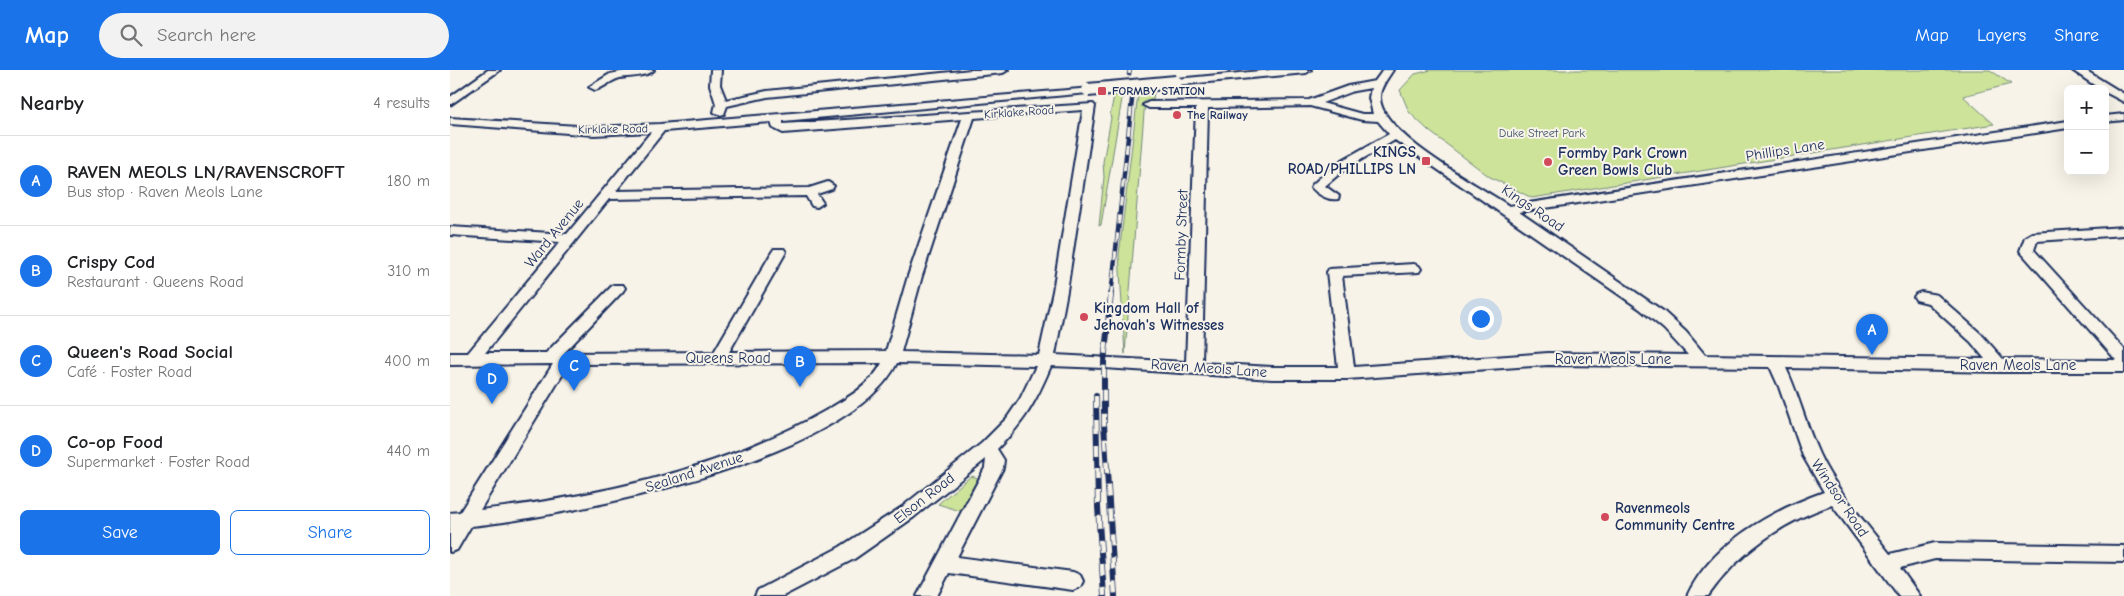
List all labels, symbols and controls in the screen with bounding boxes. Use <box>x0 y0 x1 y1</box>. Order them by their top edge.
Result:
search box <box>99 13 449 58</box>
text: Map <box>25 21 69 49</box>
icon: search <box>117 21 145 49</box>
text: Search here <box>157 24 256 46</box>
text: Map <box>1915 25 1949 46</box>
text: Layers <box>1977 25 2026 46</box>
text: Share <box>2054 25 2099 46</box>
place label: FORMBY STATION <box>1112 84 1205 98</box>
marker: FORMBY STATION <box>1096 85 1108 97</box>
map controls <box>2064 85 2109 175</box>
button: + <box>2064 85 2109 130</box>
text: Nearby <box>20 91 84 115</box>
text: 4 results <box>373 94 430 112</box>
street label: Kirklake Road <box>983 103 1055 121</box>
place label: The Railway <box>1187 108 1248 122</box>
marker: The Railway <box>1171 109 1183 121</box>
street label: Kirklake Road <box>578 121 648 137</box>
park label: Duke Street Park <box>1499 126 1585 140</box>
button: − <box>2064 130 2109 175</box>
street label: Phillips Lane <box>1744 135 1826 165</box>
place label: KINGS ROAD/PHILLIPS LN <box>1288 143 1416 178</box>
place label: Formby Park Crown Green Bowls Club <box>1558 144 1687 179</box>
marker: KINGS ROAD/PHILLIPS LN <box>1420 155 1432 167</box>
marker: Formby Park Crown Green Bowls Club <box>1542 156 1554 168</box>
text: RAVEN MEOLS LN/RAVENSCROFT <box>67 161 345 183</box>
text: A <box>32 172 40 190</box>
text: 180 m <box>387 172 430 190</box>
street label: Kings Road <box>1498 180 1568 236</box>
text: Bus stop · Raven Meols Lane <box>67 183 263 201</box>
street label: Formby Street <box>1170 188 1192 281</box>
street label: Ward Avenue <box>521 194 588 271</box>
text: Crispy Cod <box>67 251 155 273</box>
text: B <box>31 262 41 280</box>
text: 310 m <box>387 262 430 280</box>
text: Restaurant · Queens Road <box>67 273 244 291</box>
place label: Kingdom Hall of Jehovah's Witnesses <box>1094 299 1224 334</box>
your location <box>1468 306 1494 332</box>
marker: Kingdom Hall of Jehovah's Witnesses <box>1078 311 1090 323</box>
pin: A <box>1856 314 1888 355</box>
text: Queen's Road Social <box>67 341 233 363</box>
pin: B <box>784 346 816 387</box>
street label: Queens Road <box>685 349 771 367</box>
pin: C <box>558 350 590 391</box>
street label: Raven Meols Lane <box>1555 350 1672 368</box>
text: C <box>31 352 41 370</box>
text: 400 m <box>384 352 430 370</box>
street label: Raven Meols Lane <box>1150 355 1268 381</box>
street label: Raven Meols Lane <box>1960 356 2077 374</box>
text: Café · Foster Road <box>67 363 192 381</box>
pin: D <box>476 363 508 404</box>
text: Co-op Food <box>67 431 163 453</box>
text: D <box>31 442 41 460</box>
text: 440 m <box>386 442 430 460</box>
street label: Sealand Avenue <box>643 448 745 496</box>
text: Supermarket · Foster Road <box>67 453 250 471</box>
street label: Windsor Road <box>1807 456 1873 540</box>
street label: Elson Road <box>890 469 958 527</box>
place label: Ravenmeols Community Centre <box>1615 499 1735 534</box>
button: Save <box>20 510 220 555</box>
button: Share <box>230 510 430 555</box>
marker: Ravenmeols Community Centre <box>1599 511 1611 523</box>

